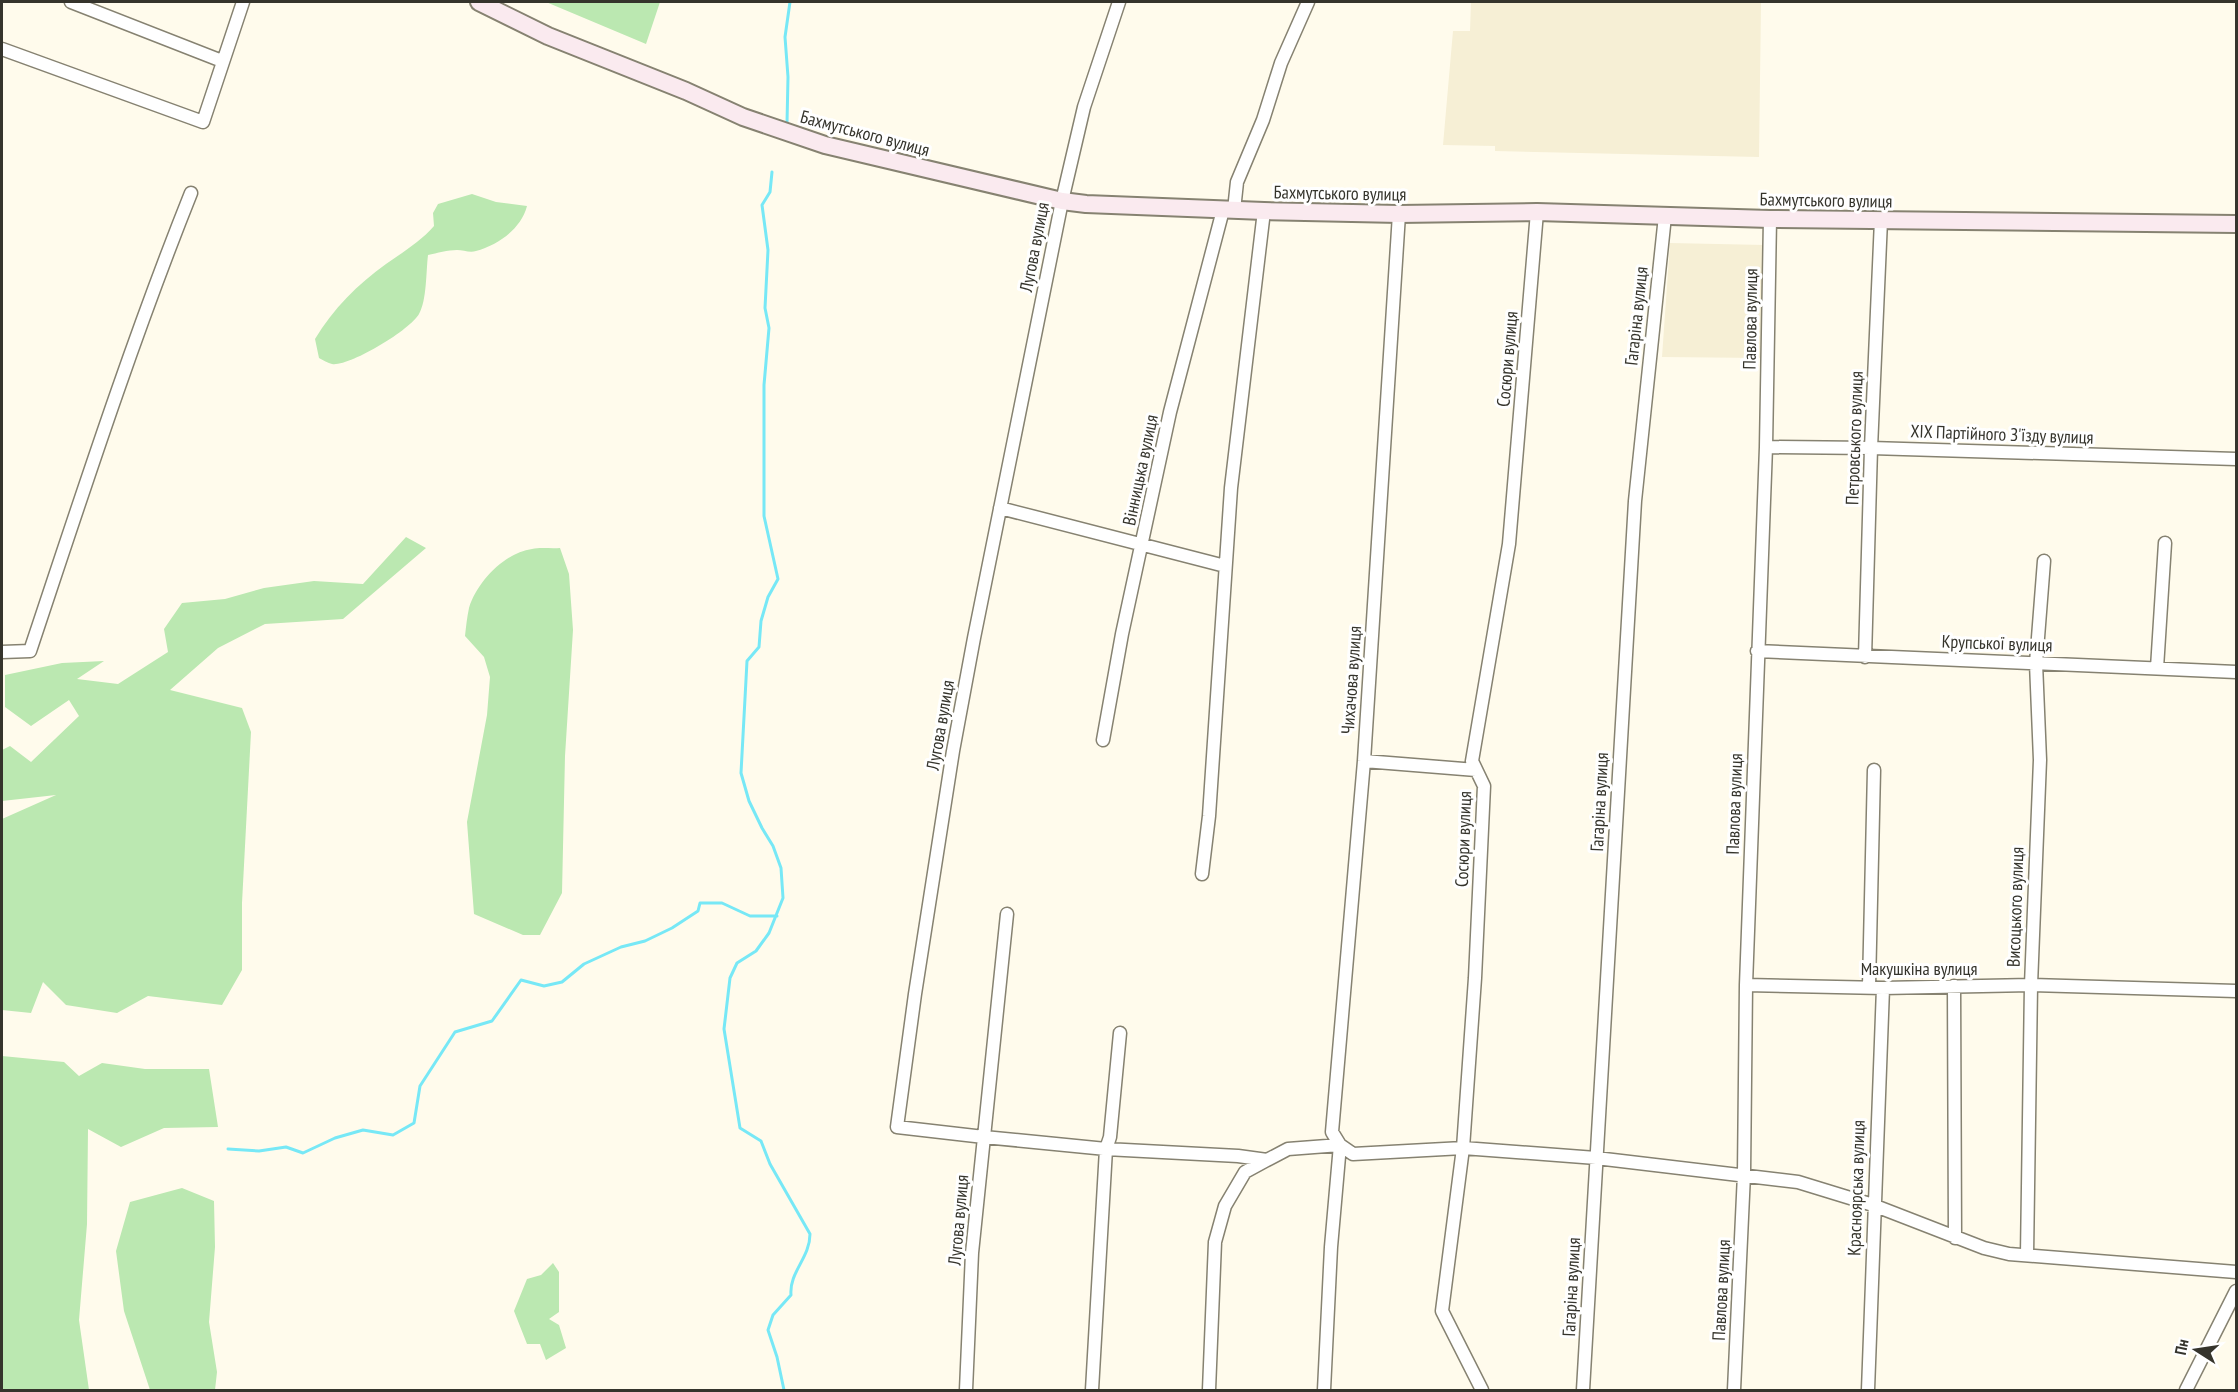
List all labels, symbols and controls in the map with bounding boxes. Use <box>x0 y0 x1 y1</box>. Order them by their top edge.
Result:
street label: Бахмутського вулиця <box>798 105 932 161</box>
street label: Бахмутського вулиця <box>1273 180 1407 206</box>
street label: Бахмутського вулиця <box>1759 187 1893 213</box>
street label: Лугова вулиця <box>1014 200 1054 295</box>
street label: Гагаріна вулиця <box>1619 266 1653 366</box>
street label: Павлова вулиця <box>1738 268 1762 370</box>
street label: Сосюри вулиця <box>1491 310 1523 408</box>
street label: Петровського вулиця <box>1840 371 1868 505</box>
street label: Вінницька вулиця <box>1117 413 1163 527</box>
street label: XIX Партійного З'їзду вулиця <box>1910 419 2094 449</box>
street label: Чихачова вулиця <box>1336 625 1366 735</box>
street label: Крупської вулиця <box>1941 630 2053 656</box>
street label: Лугова вулиця <box>921 678 959 773</box>
street label: Гагаріна вулиця <box>1585 752 1613 852</box>
street label: Павлова вулиця <box>1721 753 1747 855</box>
street label: Сосюри вулиця <box>1450 791 1476 887</box>
street label: Висоцького вулиця <box>2001 846 2029 967</box>
street label: Макушкіна вулиця <box>1861 957 1977 980</box>
street label: Красноярська вулиця <box>1842 1120 1870 1256</box>
street label: Лугова вулиця <box>942 1174 973 1267</box>
street label: Гагаріна вулиця <box>1557 1237 1585 1337</box>
street label: Павлова вулиця <box>1707 1239 1735 1341</box>
north arrow <box>2166 1320 2226 1380</box>
text: Пн <box>2170 1337 2193 1357</box>

